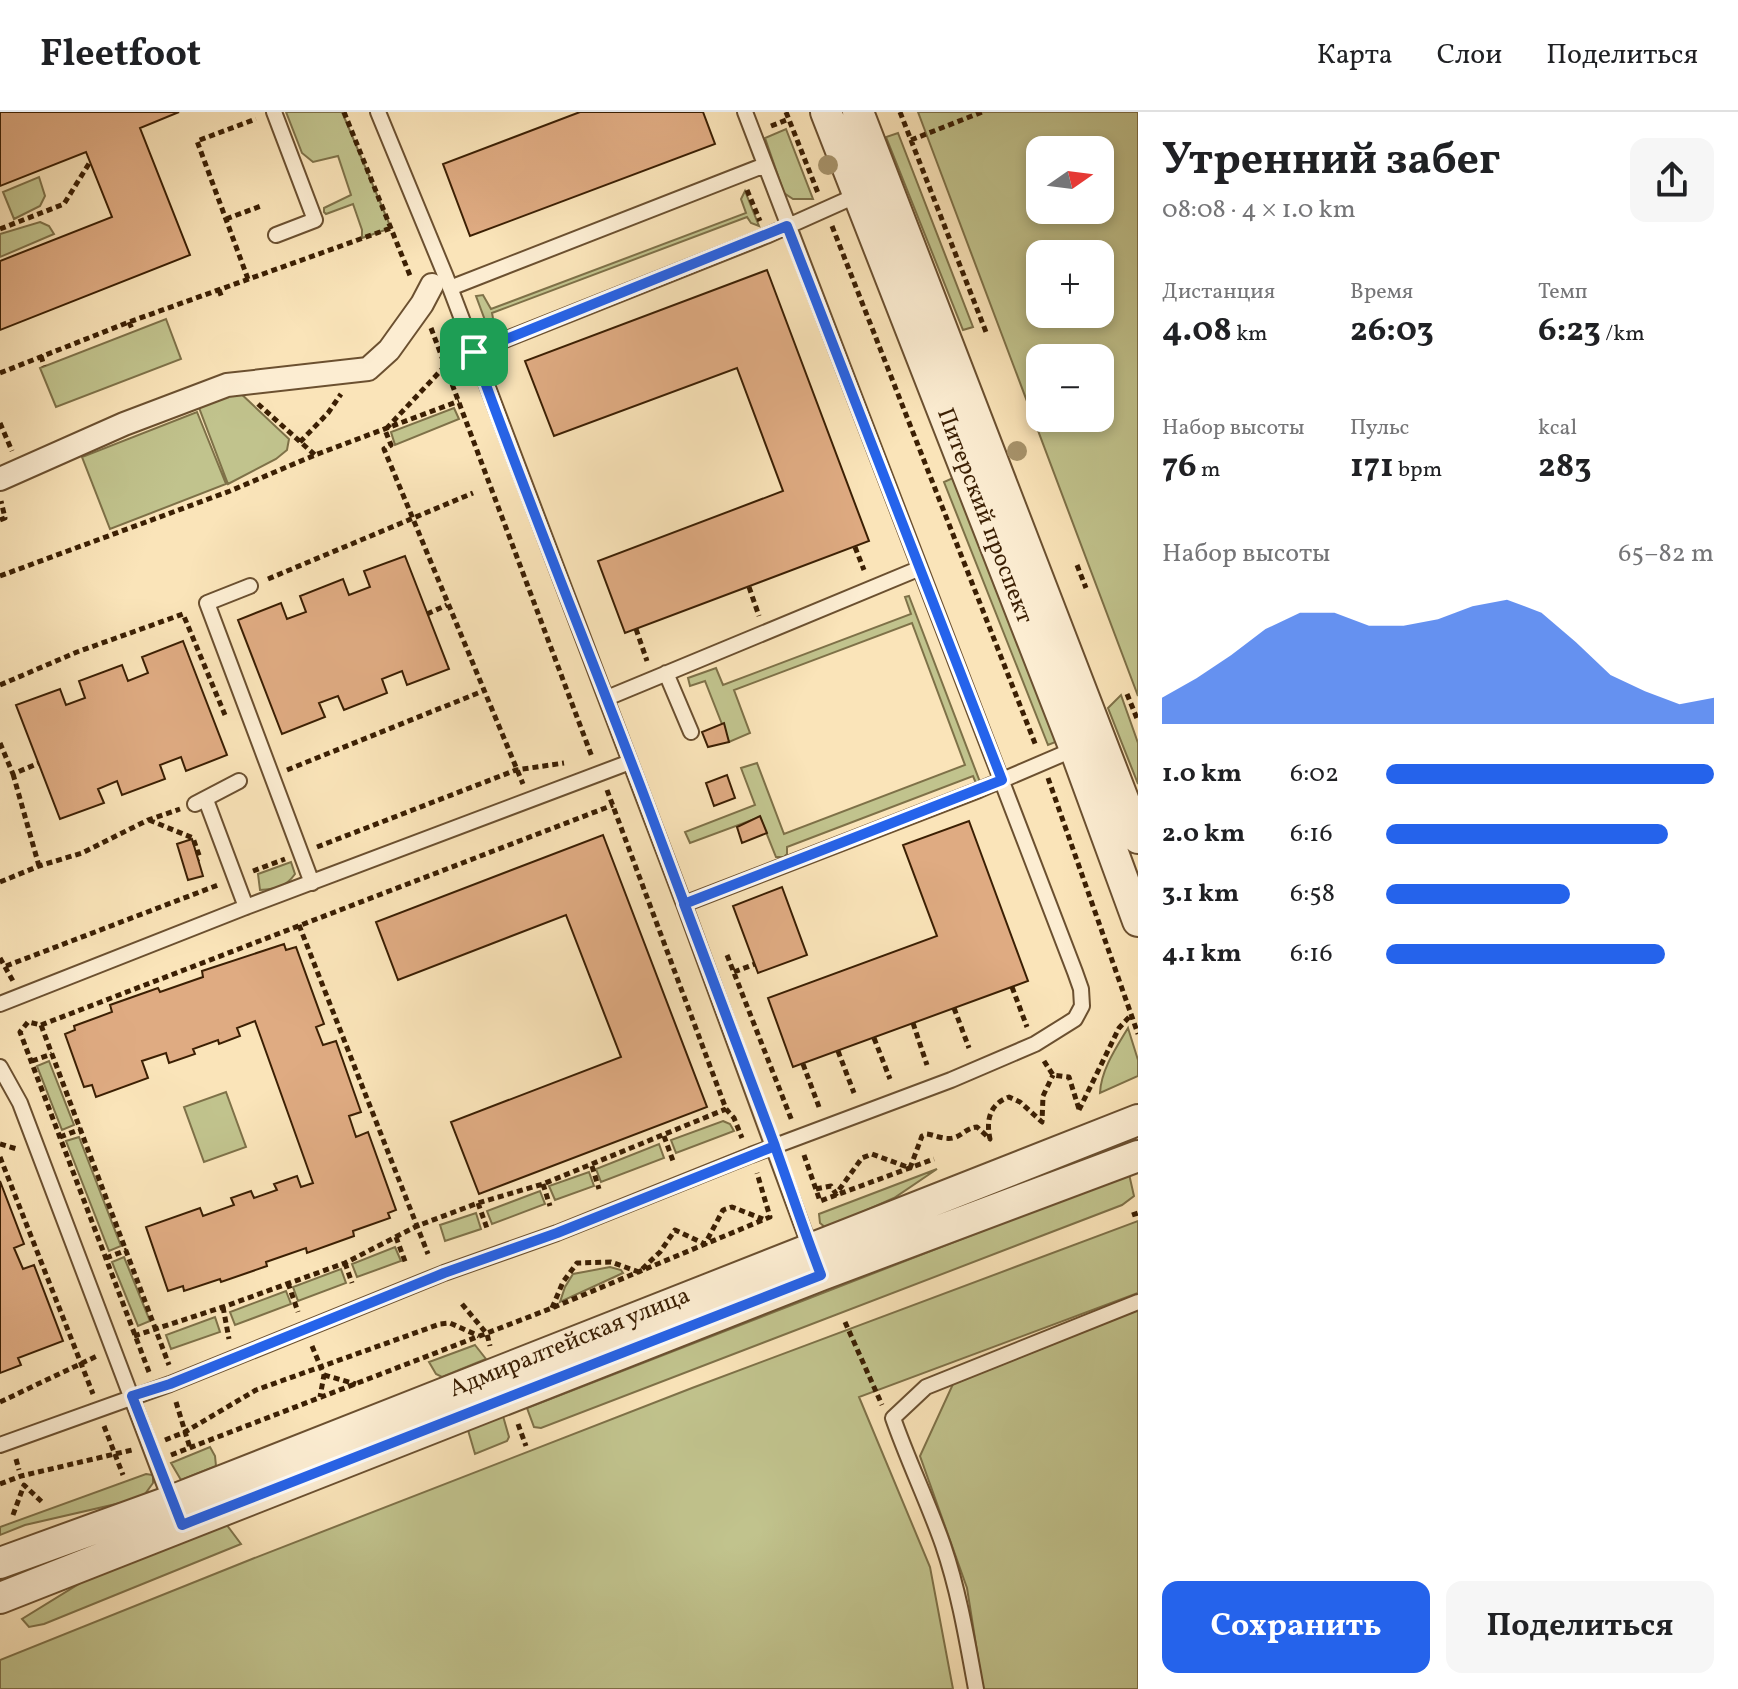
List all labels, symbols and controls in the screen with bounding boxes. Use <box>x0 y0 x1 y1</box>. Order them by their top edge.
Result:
text: Fleetfoot <box>40 29 201 82</box>
text: Карта <box>1317 36 1393 75</box>
text: Слои <box>1437 36 1502 75</box>
text: Поделиться <box>1546 36 1698 75</box>
text: Утренний забег <box>1162 131 1500 192</box>
north arrow <box>1026 136 1114 224</box>
map controls <box>1026 136 1114 432</box>
button: share <box>1630 138 1714 222</box>
text: 08:08 · 4 × 1.0 km <box>1162 192 1356 228</box>
button: + <box>1026 240 1114 328</box>
text: Дистанция <box>1162 277 1275 308</box>
text: Время <box>1350 277 1413 308</box>
text: Темп <box>1538 277 1588 308</box>
text: 4.08 <box>1162 308 1232 355</box>
text: 26:03 <box>1350 308 1434 355</box>
text: 6:23 <box>1538 308 1601 355</box>
pin <box>440 318 508 386</box>
text: km <box>1232 319 1268 350</box>
text: /km <box>1601 319 1645 350</box>
icon: arrive <box>452 330 496 374</box>
button: − <box>1026 344 1114 432</box>
street label: Питерский проспект <box>927 403 1041 629</box>
text: Набор высоты <box>1162 413 1305 444</box>
text: Пульс <box>1350 413 1409 444</box>
text: kcal <box>1538 413 1577 444</box>
text: 76 <box>1162 444 1197 491</box>
text: 171 <box>1350 444 1394 491</box>
text: 283 <box>1538 444 1592 491</box>
text: m <box>1197 455 1220 486</box>
text: bpm <box>1394 455 1442 486</box>
text: Набор высоты <box>1162 536 1330 572</box>
text: 65–82 m <box>1618 536 1714 572</box>
text: 1.0 km <box>1162 756 1242 792</box>
text: 6:02 <box>1290 756 1339 792</box>
text: 2.0 km <box>1162 816 1245 852</box>
text: 6:16 <box>1290 816 1333 852</box>
text: 3.1 km <box>1162 876 1239 912</box>
text: 6:58 <box>1290 876 1335 912</box>
text: 4.1 km <box>1162 936 1242 972</box>
text: 6:16 <box>1290 936 1333 972</box>
street label: Адмиралтейская улица <box>444 1279 696 1407</box>
button: Сохранить <box>1162 1581 1430 1673</box>
button: Поделиться <box>1446 1581 1714 1673</box>

